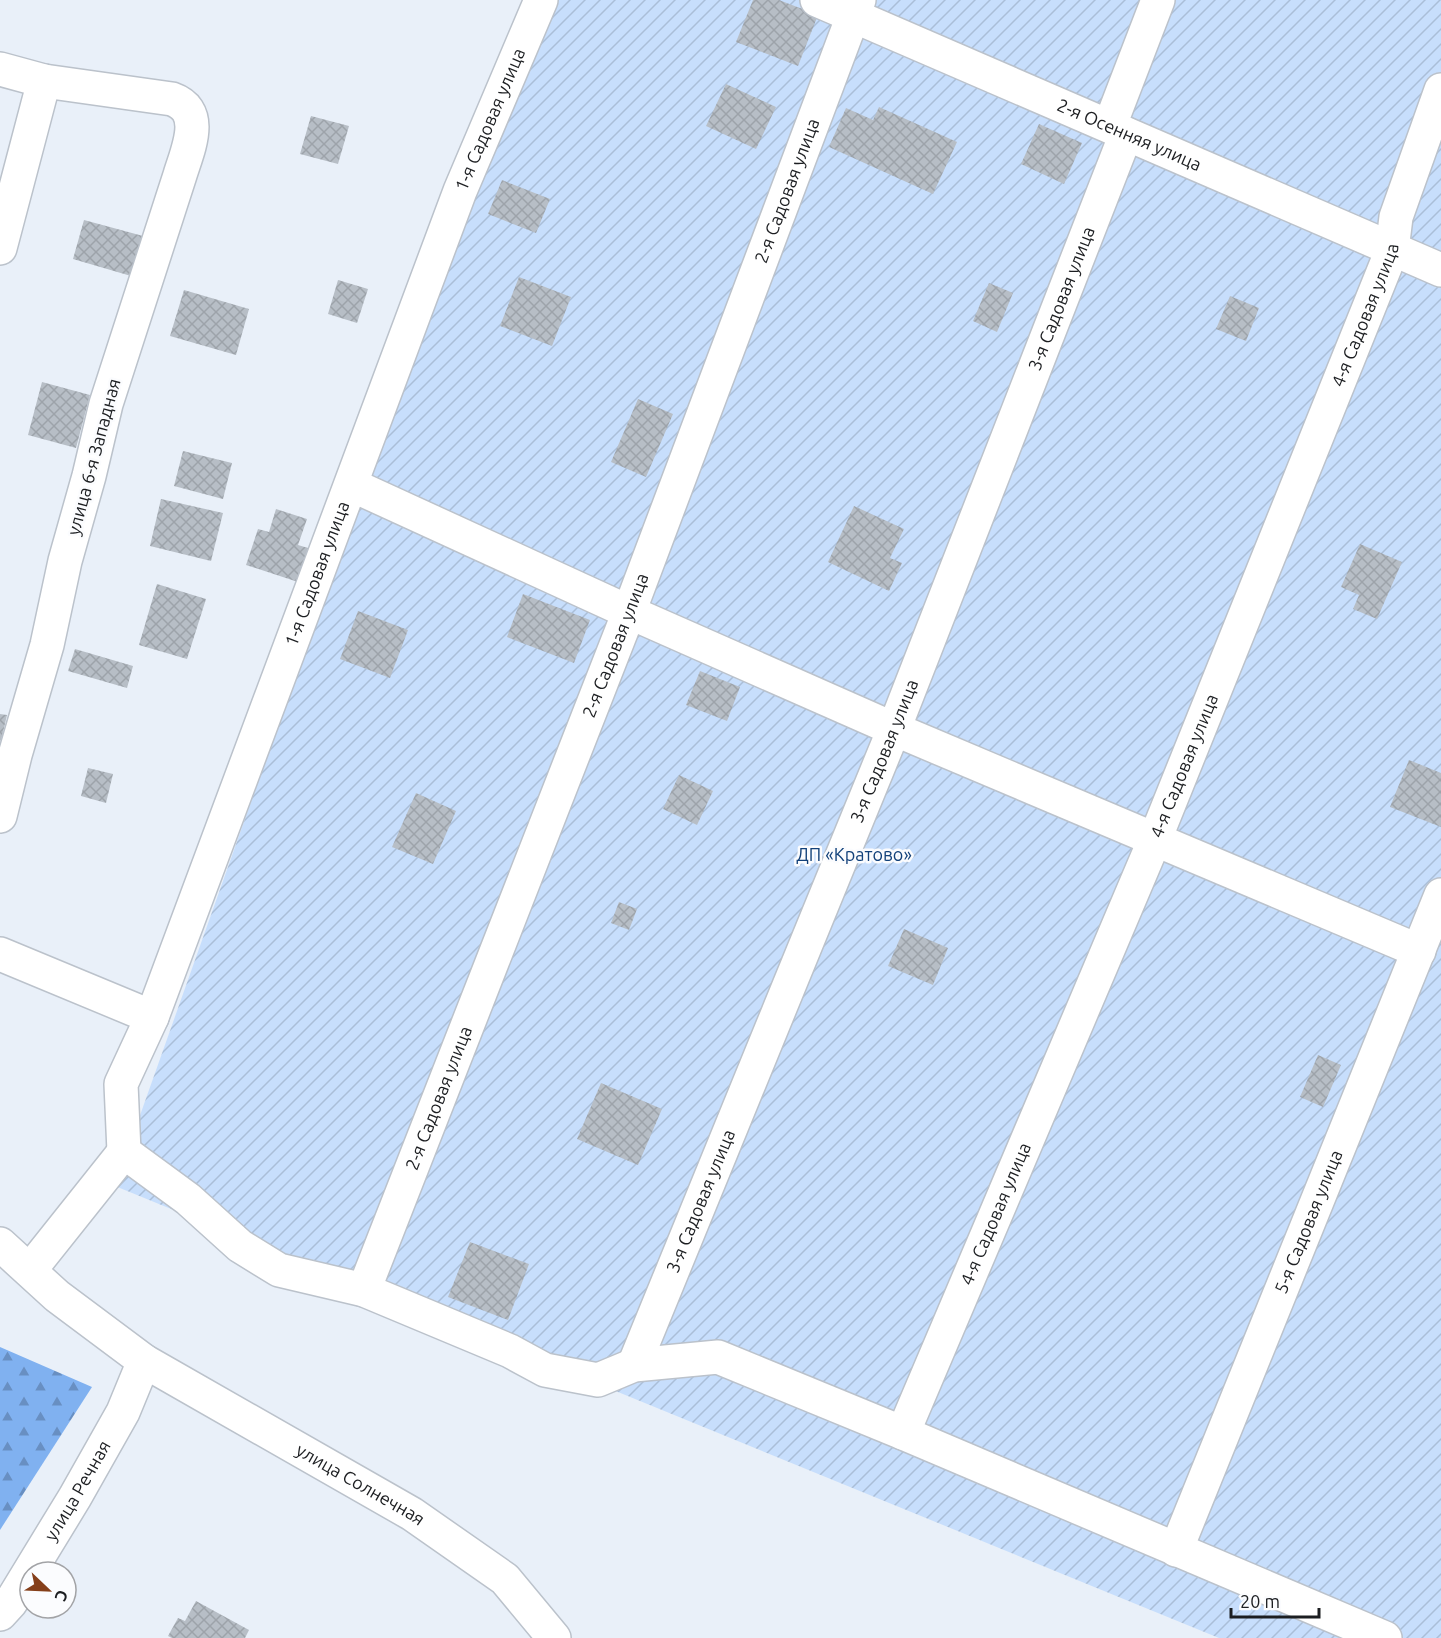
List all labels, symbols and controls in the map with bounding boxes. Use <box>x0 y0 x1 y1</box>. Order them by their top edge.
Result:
street label: 1-я Садовая улица <box>450 45 528 194</box>
street label: 2-я Осенняя улица <box>1054 94 1205 174</box>
street label: 2-я Садовая улица <box>750 115 823 265</box>
street label: 3-я Садовая улица <box>1024 223 1098 373</box>
street label: 4-я Садовая улица <box>1327 242 1402 389</box>
street label: улица 6-я Западная <box>62 376 124 537</box>
street label: 1-я Садовая улица <box>280 498 352 648</box>
street label: 2-я Садовая улица <box>578 570 652 720</box>
street label: 3-я Садовая улица <box>846 676 921 825</box>
street label: 4-я Садовая улица <box>1146 691 1221 840</box>
park label: ДП «Кратово» <box>796 844 912 864</box>
street label: 2-я Садовая улица <box>401 1023 475 1173</box>
street label: 3-я Садовая улица <box>662 1126 738 1275</box>
street label: 4-я Садовая улица <box>956 1139 1034 1288</box>
street label: 5-я Садовая улица <box>1270 1147 1346 1296</box>
street label: улица Речная <box>40 1437 114 1544</box>
street label: улица Солнечная <box>293 1439 429 1529</box>
north arrow <box>18 1560 78 1620</box>
scale bar <box>1231 1581 1320 1619</box>
text: С <box>52 1588 72 1604</box>
text: 20 m <box>1240 1591 1280 1611</box>

